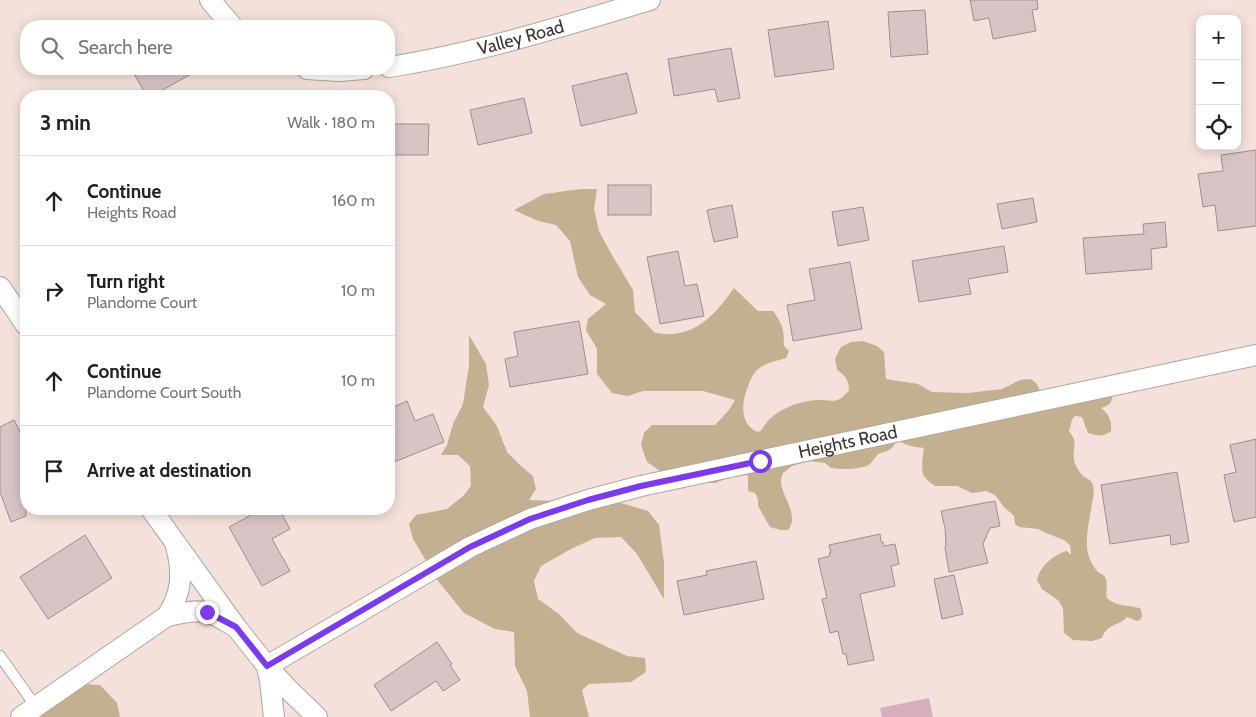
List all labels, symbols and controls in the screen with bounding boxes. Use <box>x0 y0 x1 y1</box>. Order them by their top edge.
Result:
street label: Valley Road <box>475 15 567 60</box>
map controls <box>1196 15 1241 150</box>
button: + <box>1196 15 1241 60</box>
search box <box>20 20 395 75</box>
icon: search <box>38 34 66 62</box>
text: Search here <box>78 36 172 59</box>
button: − <box>1196 60 1241 105</box>
button: locate <box>1196 105 1241 150</box>
text: 3 min <box>40 110 91 135</box>
text: Walk · 180 m <box>287 113 375 132</box>
text: Continue <box>87 180 161 203</box>
icon: ahead <box>40 187 68 215</box>
text: 160 m <box>332 191 375 210</box>
text: Heights Road <box>87 203 177 222</box>
text: Turn right <box>87 270 165 293</box>
icon: right <box>40 277 68 305</box>
text: 10 m <box>341 281 375 300</box>
text: Plandome Court <box>87 293 197 312</box>
text: Continue <box>87 360 161 383</box>
icon: ahead <box>40 367 68 395</box>
text: 10 m <box>341 371 375 390</box>
text: Plandome Court South <box>87 383 241 402</box>
street label: Heights Road <box>796 421 899 463</box>
route start <box>749 450 772 473</box>
icon: arrive <box>40 457 68 485</box>
text: Arrive at destination <box>87 459 251 482</box>
route end <box>196 601 219 624</box>

